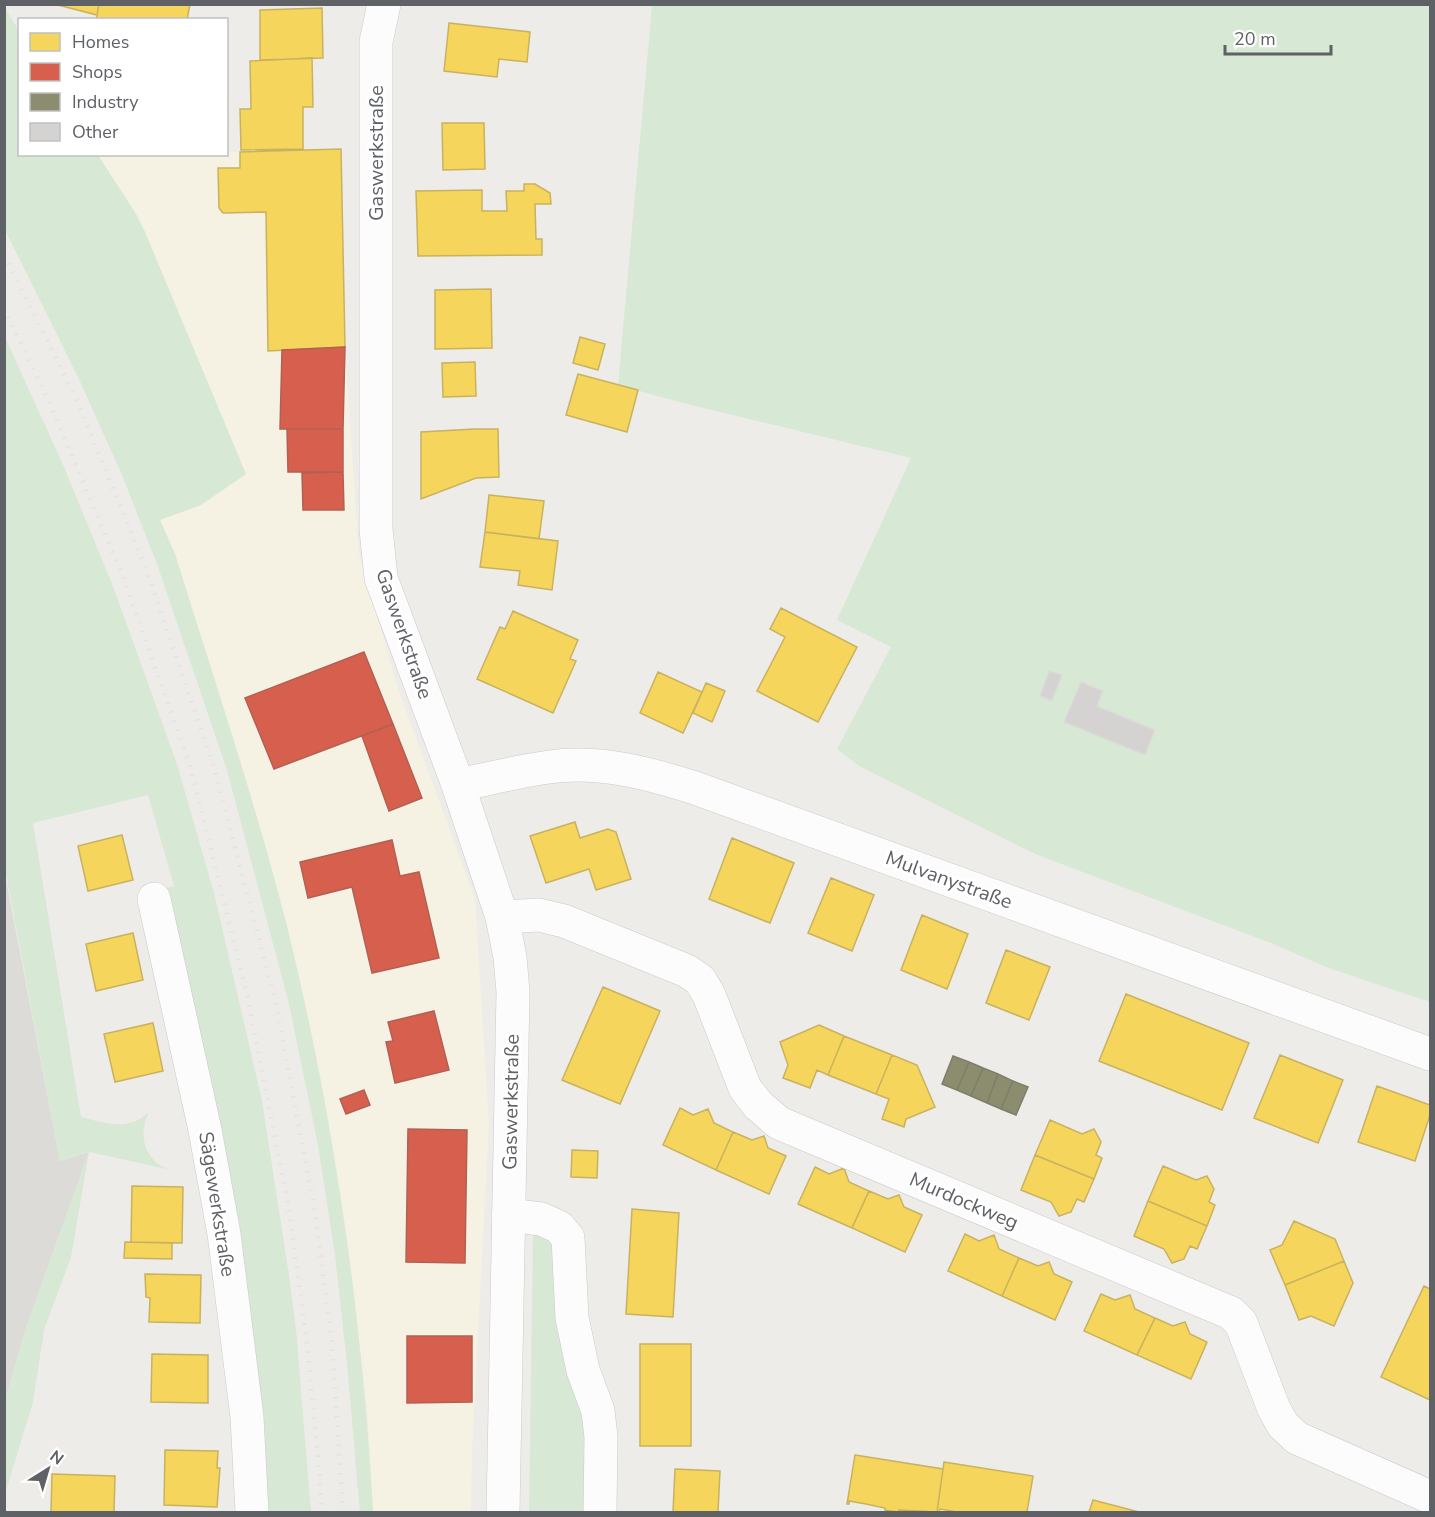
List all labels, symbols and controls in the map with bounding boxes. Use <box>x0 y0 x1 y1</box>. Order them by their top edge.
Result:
legend <box>18 18 228 156</box>
scale bar <box>1225 18 1332 56</box>
text: 20 m <box>1234 27 1276 51</box>
text: Homes <box>72 30 129 54</box>
text: Shops <box>72 60 122 84</box>
street label: Gaswerkstraße <box>363 85 390 221</box>
text: Industry <box>72 90 139 114</box>
text: Other <box>72 120 119 144</box>
street label: Gaswerkstraße <box>369 565 439 703</box>
street label: Mulvanystraße <box>882 845 1016 915</box>
street label: Gaswerkstraße <box>496 1034 526 1170</box>
street label: Sägewerkstraße <box>192 1130 242 1278</box>
street label: Murdockweg <box>905 1166 1023 1236</box>
north arrow <box>18 1439 78 1499</box>
text: N <box>45 1445 68 1470</box>

